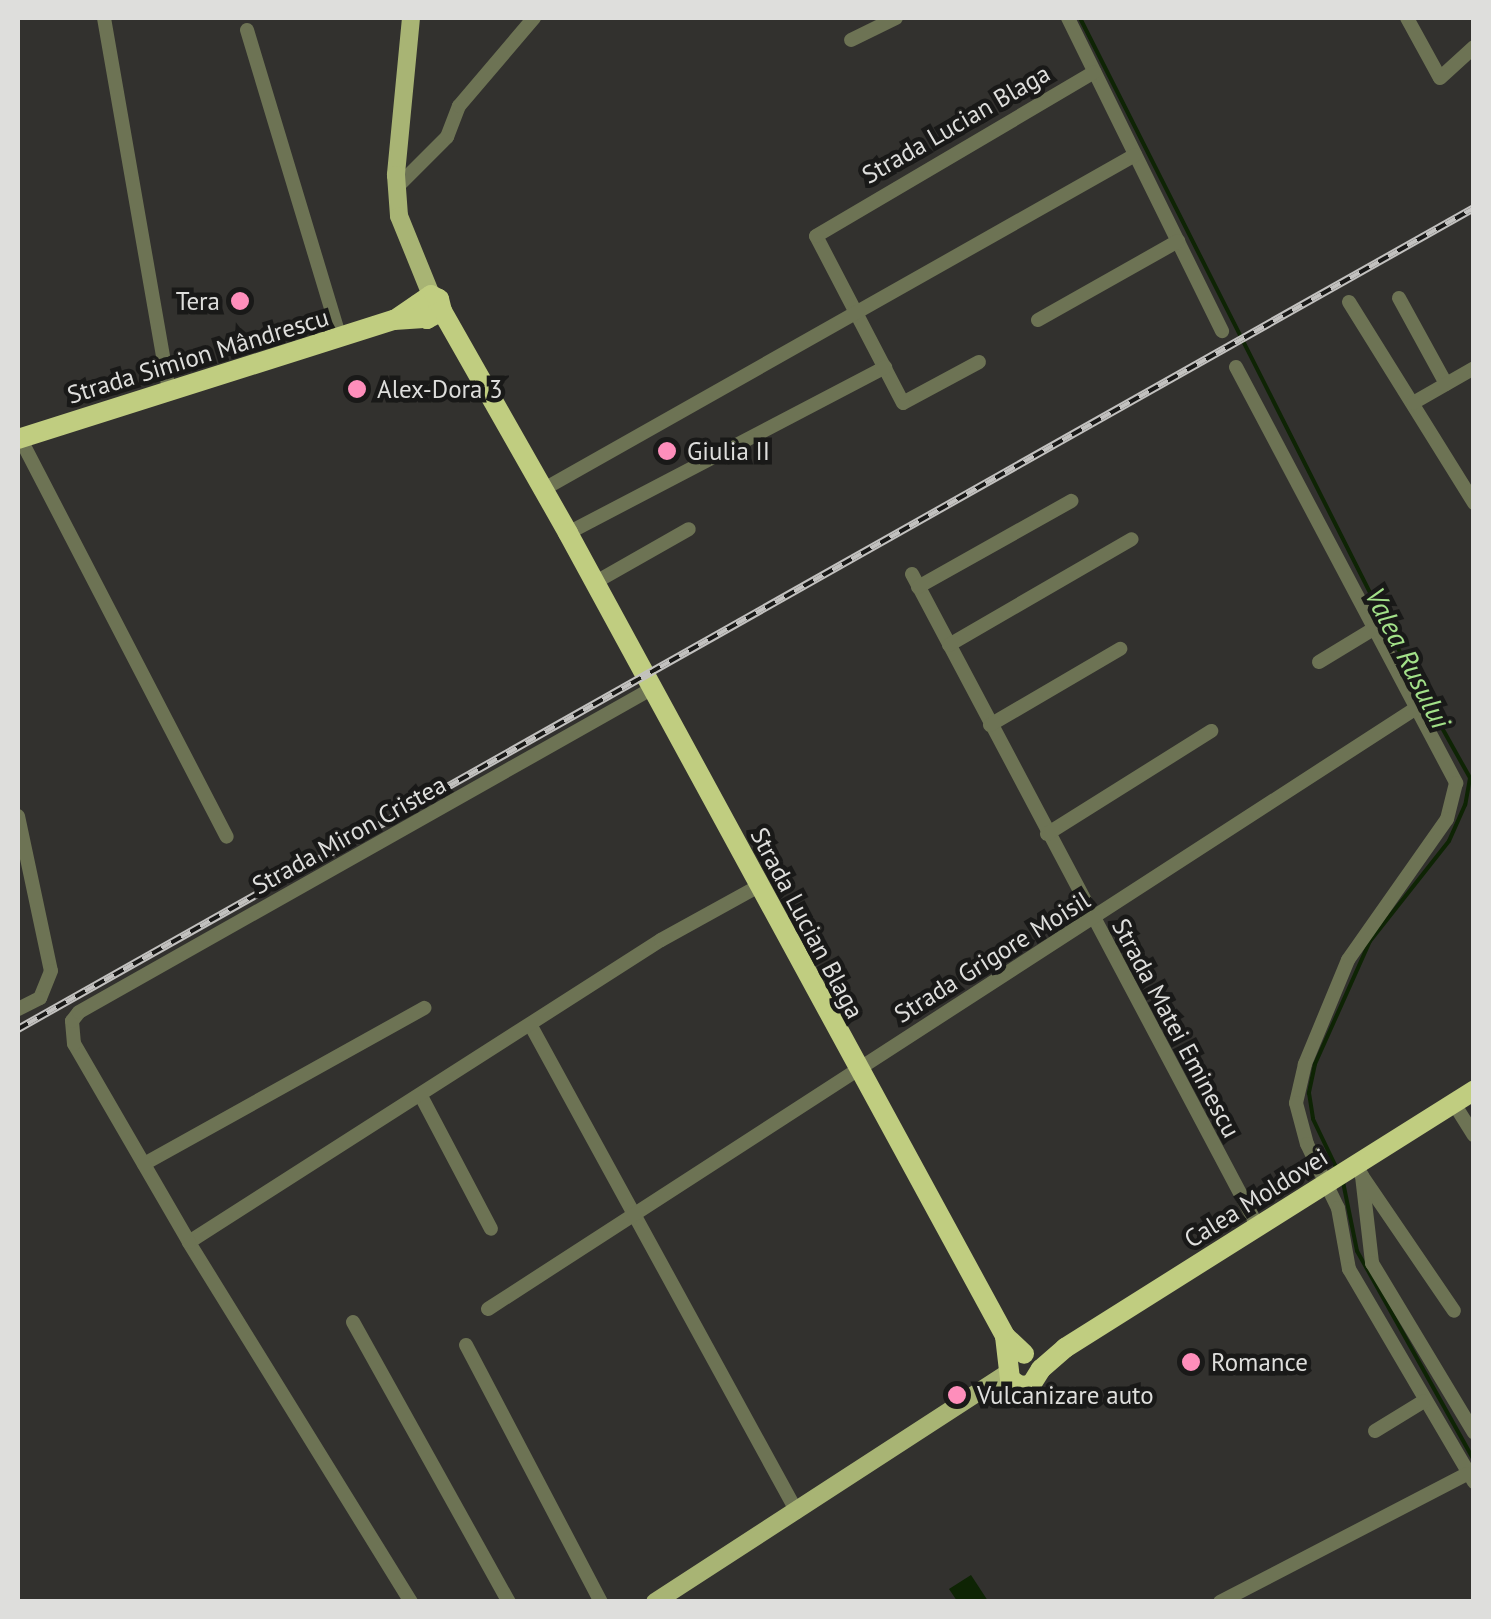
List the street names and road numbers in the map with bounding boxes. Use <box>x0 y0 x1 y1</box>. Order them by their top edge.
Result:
street label: Strada Lucian Blaga <box>857 58 1055 190</box>
street label: Strada Simion Mândrescu <box>64 302 332 410</box>
street label: Strada Miron Cristea <box>247 769 451 901</box>
street label: Strada Lucian Blaga <box>744 822 870 1024</box>
street label: Strada Grigore Moisil <box>889 885 1095 1029</box>
street label: Strada Matei Eminescu <box>1106 913 1246 1143</box>
street label: Calea Moldovei <box>1179 1142 1333 1254</box>

